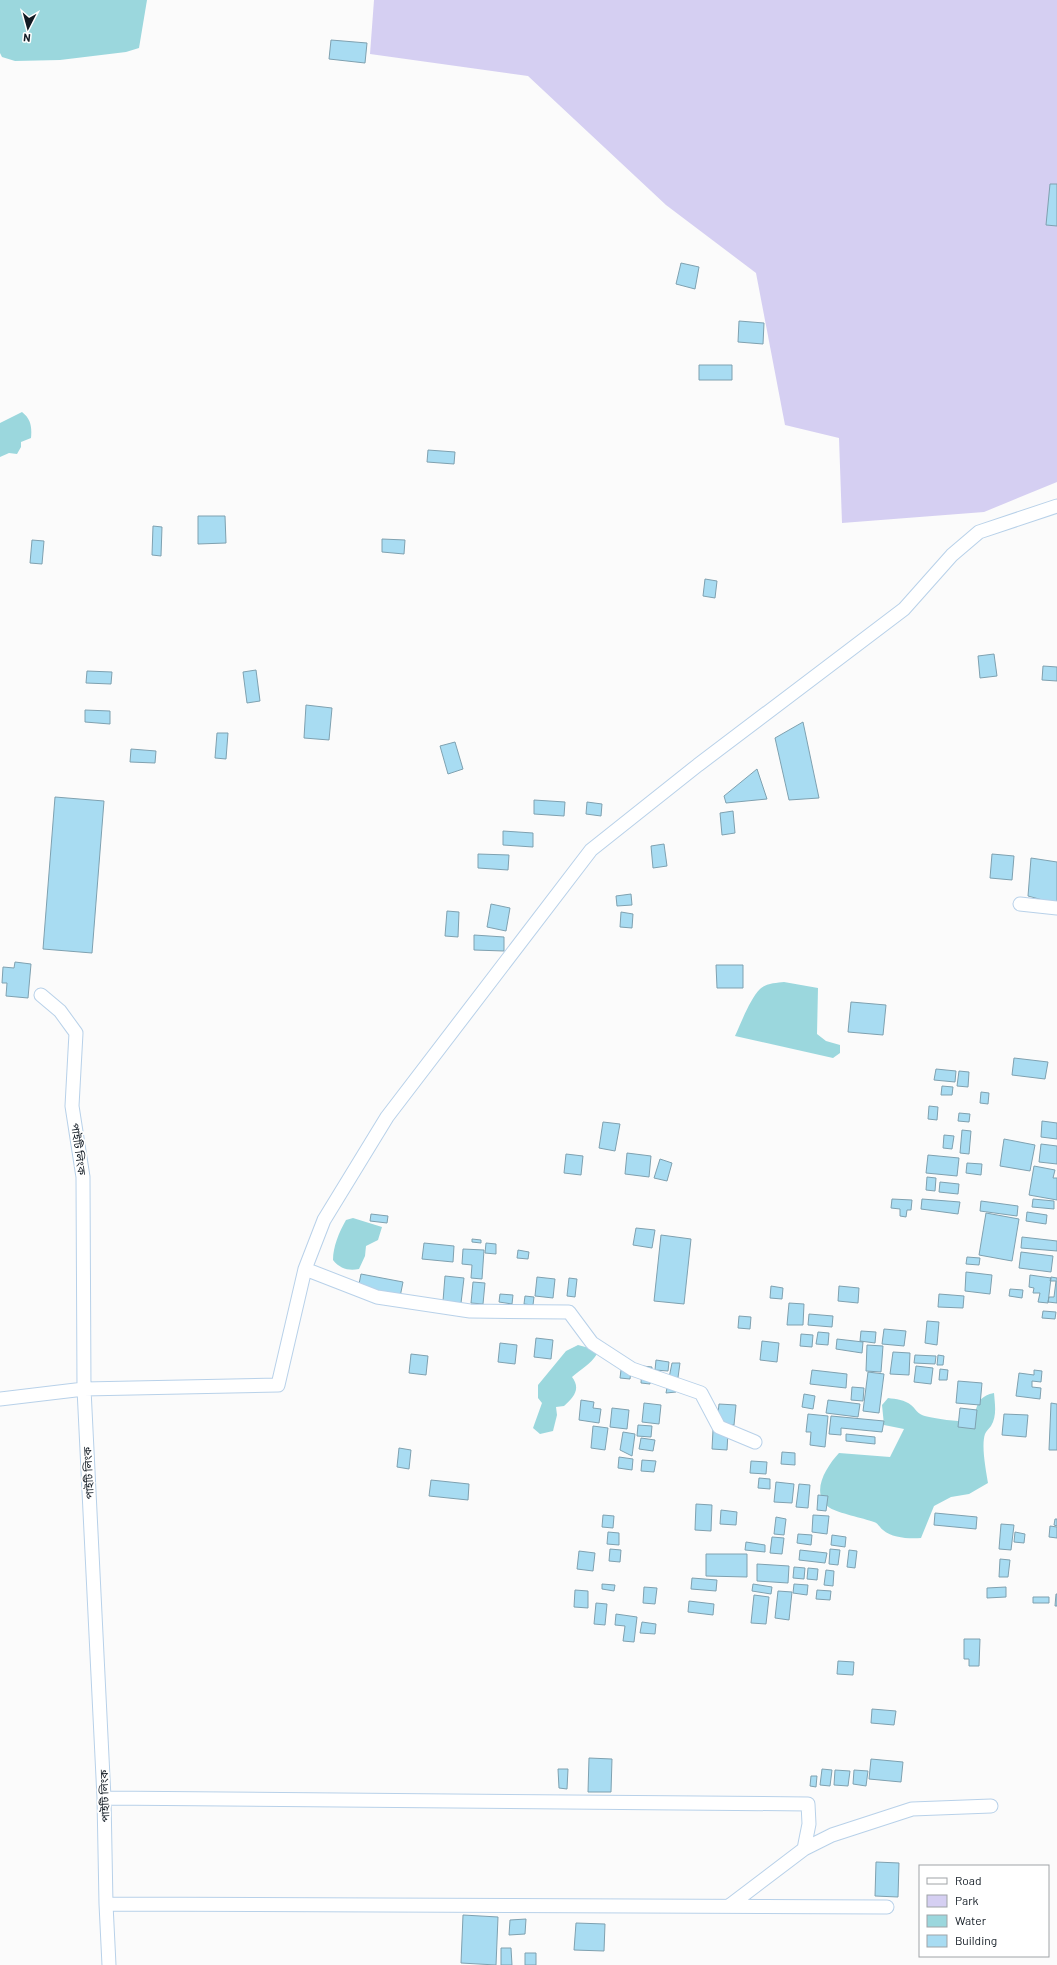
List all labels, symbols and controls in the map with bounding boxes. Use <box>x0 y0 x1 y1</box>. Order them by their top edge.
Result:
north arrow <box>8 8 48 48</box>
text: N <box>23 32 31 45</box>
street label: পাইটি লিংক <box>69 1122 89 1176</box>
street label: পাইটি লিংক <box>80 1446 96 1500</box>
street label: পাইটি লিংক <box>97 1769 111 1822</box>
legend <box>919 1865 1049 1957</box>
text: Road <box>955 1873 982 1887</box>
text: Park <box>955 1893 979 1907</box>
text: Water <box>955 1913 987 1927</box>
text: Building <box>955 1933 997 1947</box>

